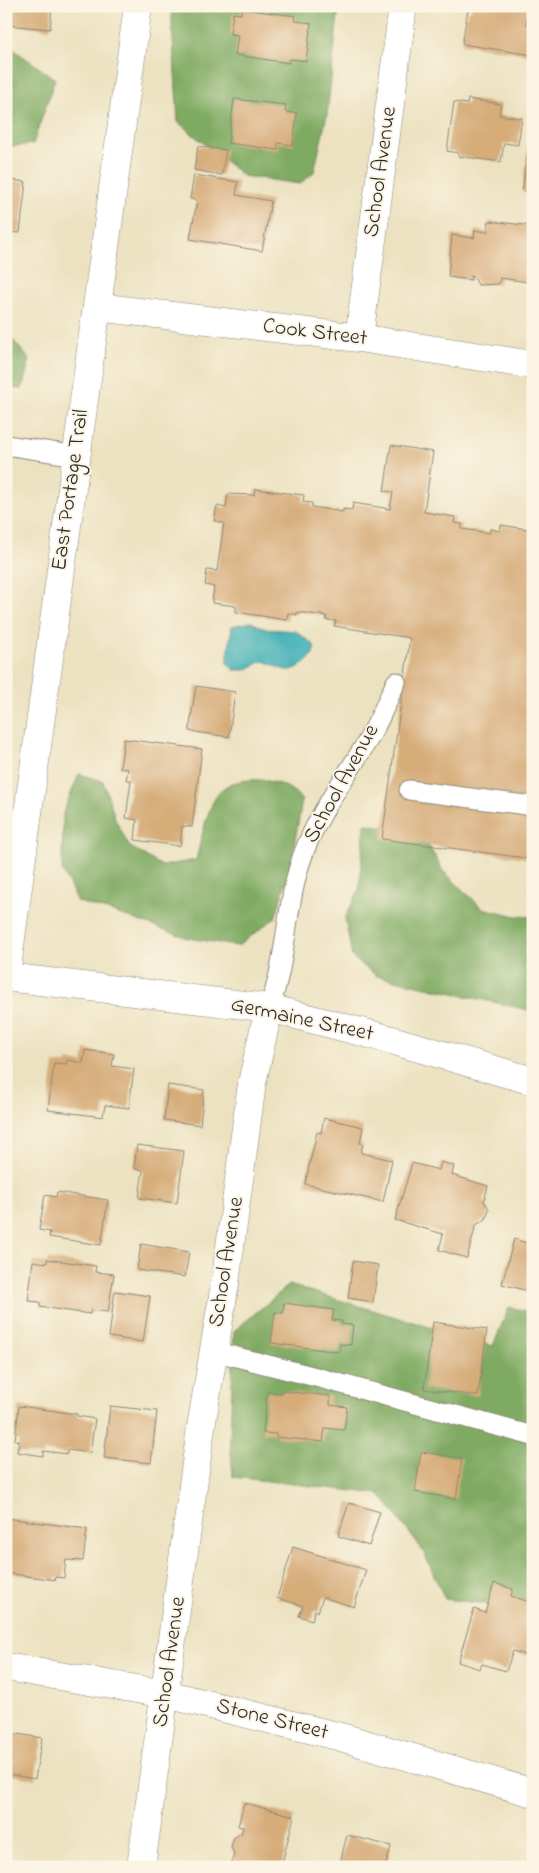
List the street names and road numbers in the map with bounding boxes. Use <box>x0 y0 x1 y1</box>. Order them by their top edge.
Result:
street label: School Avenue <box>356 105 406 239</box>
street label: Cook Street <box>261 311 370 355</box>
street label: East Portage Trail <box>44 407 99 573</box>
street label: School Avenue <box>296 719 388 849</box>
street label: Germaine Street <box>228 989 377 1051</box>
street label: School Avenue <box>201 1194 253 1329</box>
street label: School Avenue <box>145 1595 195 1729</box>
street label: Stone Street <box>213 1691 332 1750</box>

